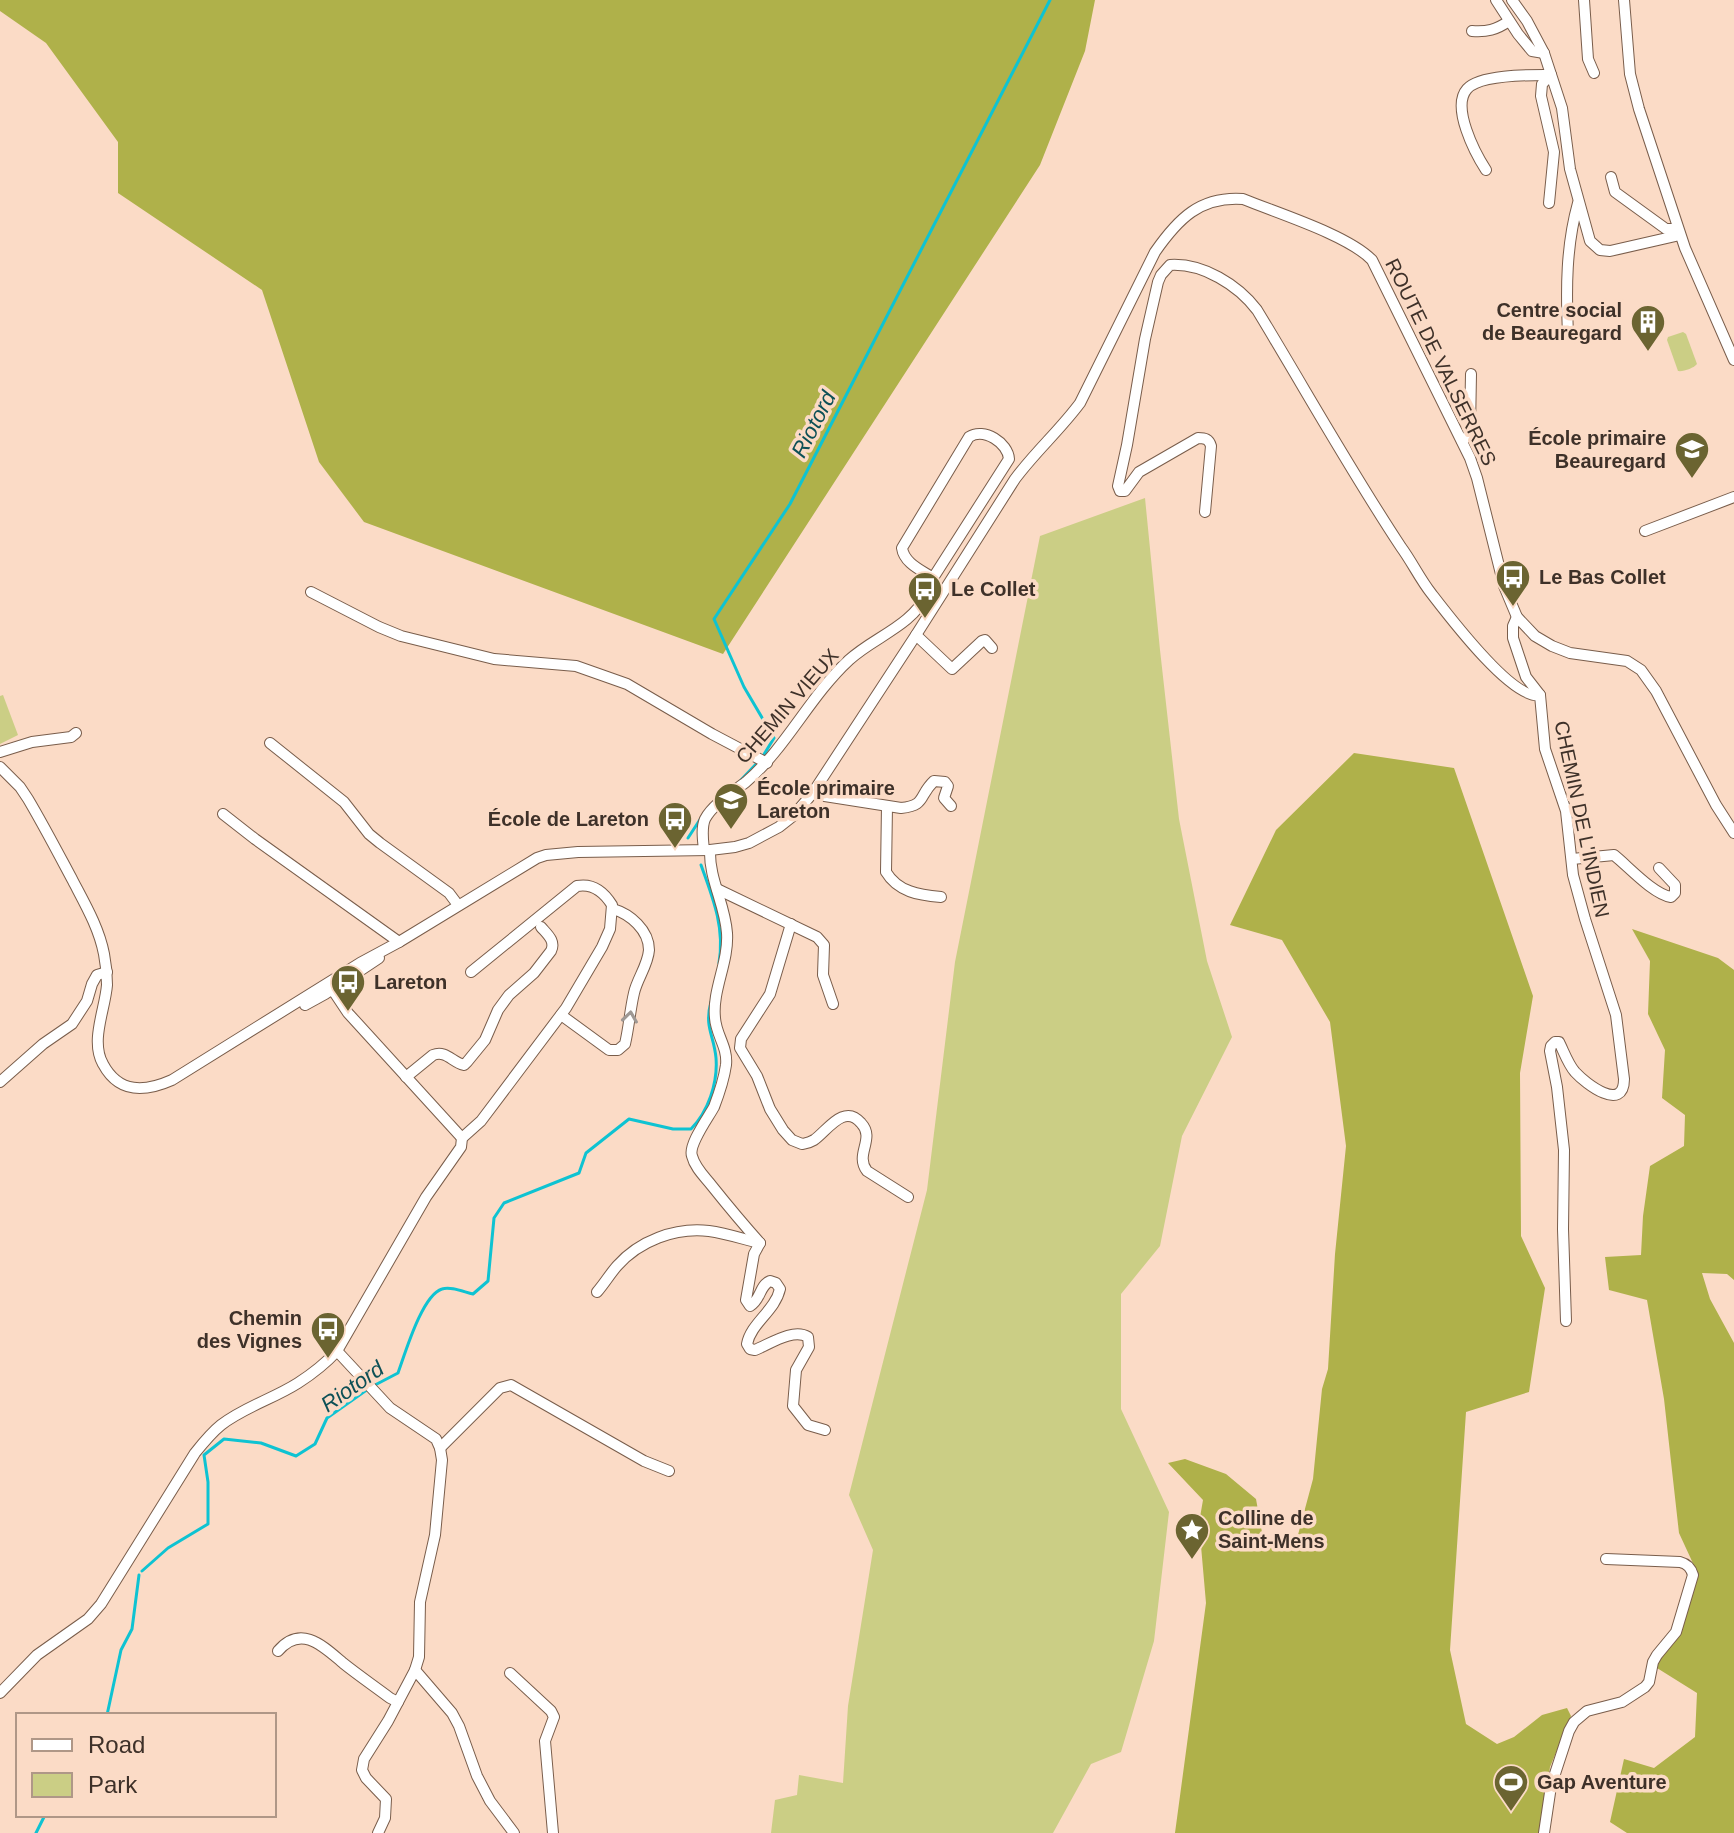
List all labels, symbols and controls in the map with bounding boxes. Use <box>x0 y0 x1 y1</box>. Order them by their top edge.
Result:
street label: ROUTE DE VALSERRES <box>1381 255 1501 469</box>
place label: Centre social de Beauregard <box>1482 299 1622 344</box>
building icon: Centre social de Beauregard <box>1629 303 1667 353</box>
water label: Riotord <box>786 386 841 461</box>
place label: École primaire Beauregard <box>1528 427 1666 472</box>
school or university icon: École primaire Beauregard <box>1673 430 1711 480</box>
bus stop icon: Le Bas Collet <box>1494 558 1532 608</box>
place label: Le Bas Collet <box>1539 566 1666 588</box>
bus stop icon: Le Collet <box>906 570 944 620</box>
place label: Le Collet <box>951 578 1036 600</box>
street label: CHEMIN VIEUX <box>731 644 843 768</box>
street label: CHEMIN DE L'INDIEN <box>1550 719 1614 919</box>
place label: École primaire Lareton <box>757 777 895 822</box>
school or university icon: École primaire Lareton <box>712 781 750 831</box>
bus stop icon: École de Lareton <box>656 800 694 850</box>
place label: École de Lareton <box>488 808 649 830</box>
bus stop icon: Lareton <box>329 963 367 1013</box>
place label: Lareton <box>374 971 447 993</box>
one-way arrow <box>621 1010 638 1024</box>
place label: Chemin des Vignes <box>197 1307 302 1352</box>
bus stop icon: Chemin des Vignes <box>309 1310 347 1360</box>
water label: Riotord <box>316 1355 389 1417</box>
place label: Colline de Saint-Mens <box>1218 1507 1325 1552</box>
place icon: Colline de Saint-Mens <box>1173 1511 1211 1561</box>
legend <box>16 1713 276 1817</box>
text: Road <box>88 1731 145 1758</box>
sports icon: Gap Aventure <box>1492 1763 1530 1813</box>
text: Park <box>88 1771 138 1798</box>
place label: Gap Aventure <box>1537 1771 1667 1793</box>

